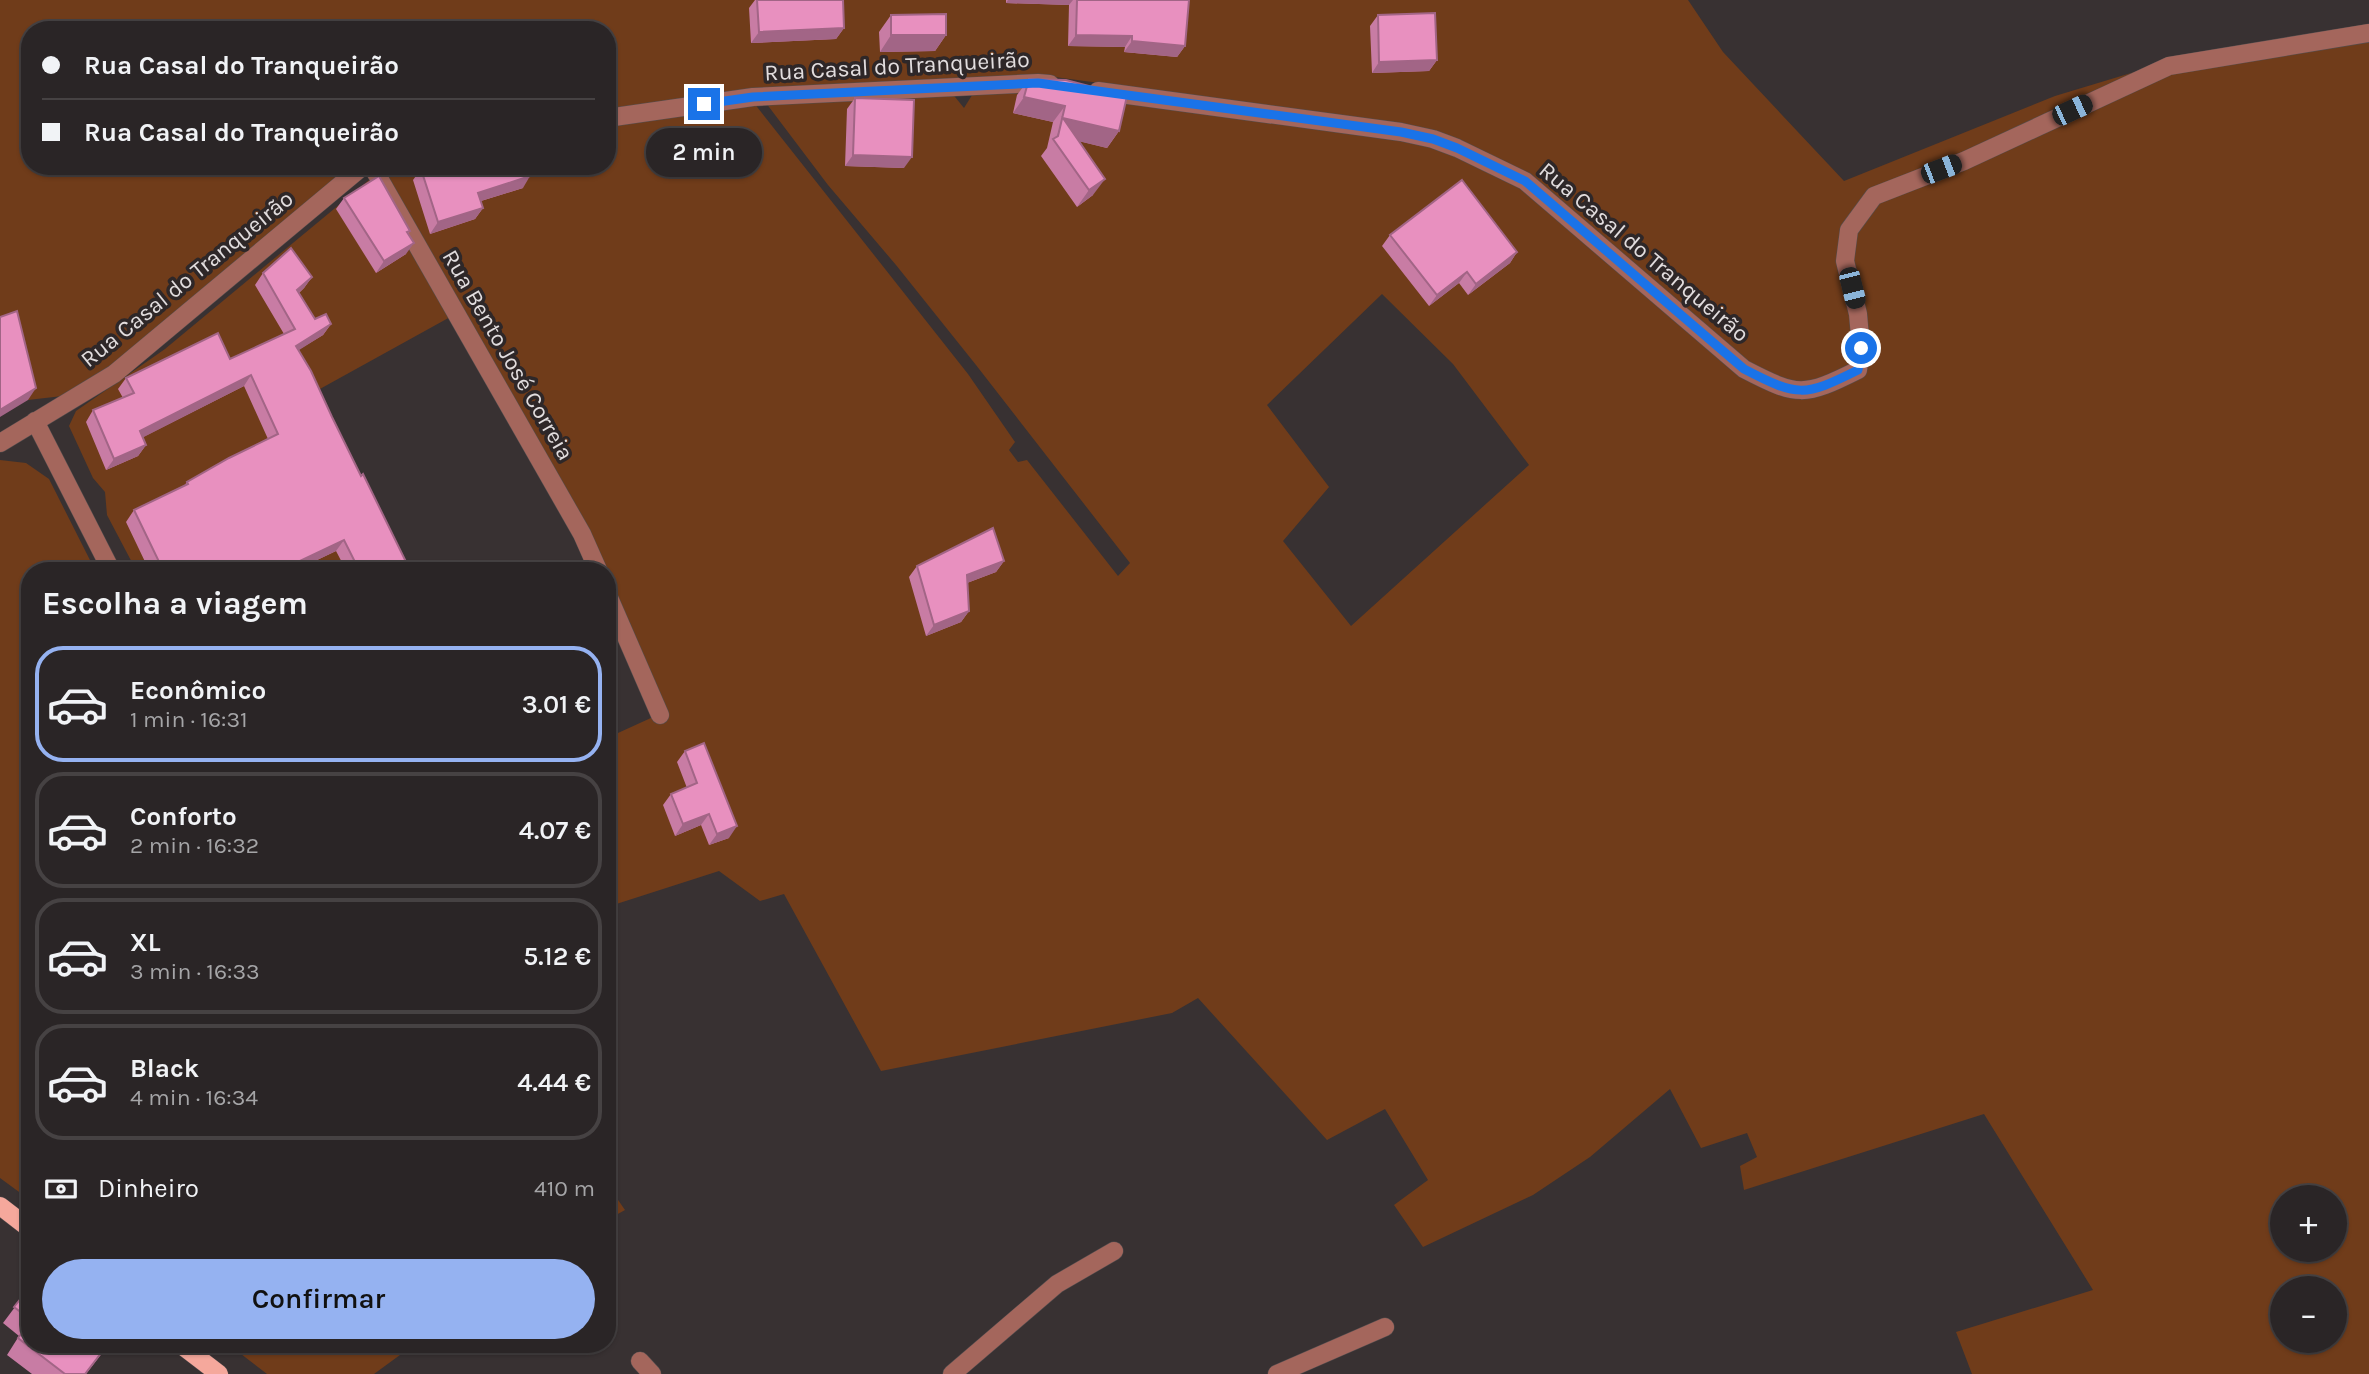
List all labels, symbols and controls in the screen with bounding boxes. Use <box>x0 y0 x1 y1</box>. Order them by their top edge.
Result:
street label: Rua Casal do Tranqueirão <box>764 46 1030 86</box>
text: Rua Casal do Tranqueirão <box>84 50 399 81</box>
route end <box>688 88 720 120</box>
car <box>2049 92 2096 128</box>
text: Rua Casal do Tranqueirão <box>84 117 399 148</box>
callout: 2 min <box>646 128 762 178</box>
text: 2 min <box>673 139 735 166</box>
car <box>1918 152 1965 186</box>
street label: Rua Casal do Tranqueirão <box>1534 156 1754 348</box>
street label: Rua Casal do Tranqueirão <box>75 185 299 373</box>
street label: Rua Bento José Correia <box>437 245 579 465</box>
car <box>1837 265 1868 311</box>
route start <box>1845 332 1877 364</box>
text: Escolha a viagem <box>42 585 308 622</box>
icon: car <box>46 673 109 736</box>
text: Econômico <box>130 675 266 706</box>
text: 3.01 € <box>522 689 591 720</box>
text: 1 min · 16:31 <box>130 706 248 733</box>
icon: car <box>46 799 109 862</box>
text: Conforto <box>130 801 237 832</box>
text: 4.07 € <box>519 815 591 846</box>
text: 2 min · 16:32 <box>130 832 259 859</box>
icon: car <box>46 925 109 988</box>
text: XL <box>130 927 161 958</box>
text: 5.12 € <box>523 941 591 972</box>
text: 3 min · 16:33 <box>130 958 260 985</box>
icon: car <box>46 1051 109 1114</box>
text: Black <box>130 1053 199 1084</box>
text: 4.44 € <box>517 1067 591 1098</box>
text: 4 min · 16:34 <box>130 1084 258 1111</box>
icon: cash <box>42 1170 80 1208</box>
text: Dinheiro <box>98 1173 199 1204</box>
text: 410 m <box>534 1175 595 1202</box>
map controls <box>2270 1185 2347 1353</box>
button: + <box>2270 1185 2347 1262</box>
button: Confirmar <box>42 1259 595 1339</box>
button: − <box>2270 1276 2347 1353</box>

